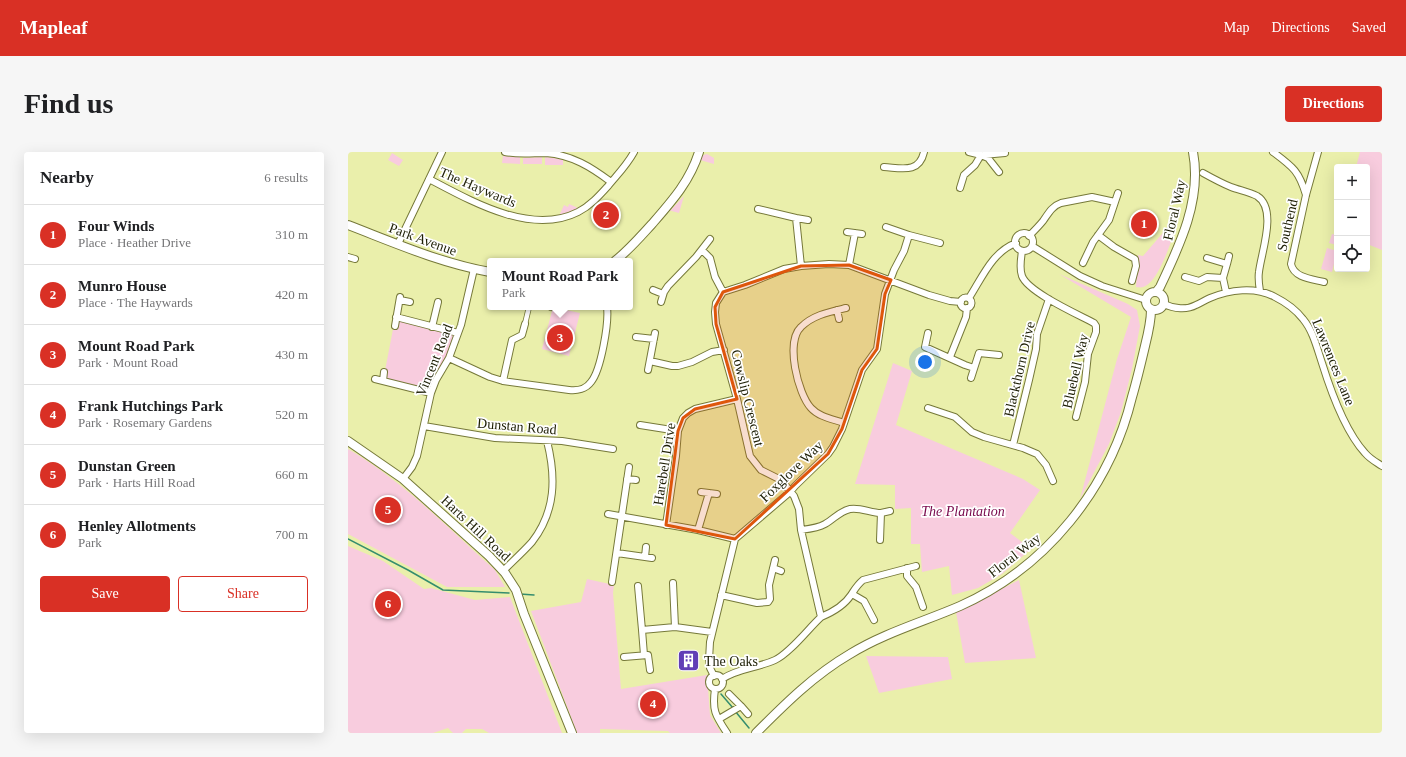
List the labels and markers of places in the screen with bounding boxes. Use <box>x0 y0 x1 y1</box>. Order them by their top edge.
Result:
pin: 2 <box>593 200 619 230</box>
pin: 1 <box>1131 209 1157 239</box>
pin: 3 <box>547 323 573 353</box>
pin: 5 <box>375 495 401 525</box>
pin: 6 <box>375 589 401 619</box>
building icon: The Oaks <box>675 648 701 674</box>
place label: The Oaks <box>704 654 758 669</box>
pin: 4 <box>640 689 666 719</box>

